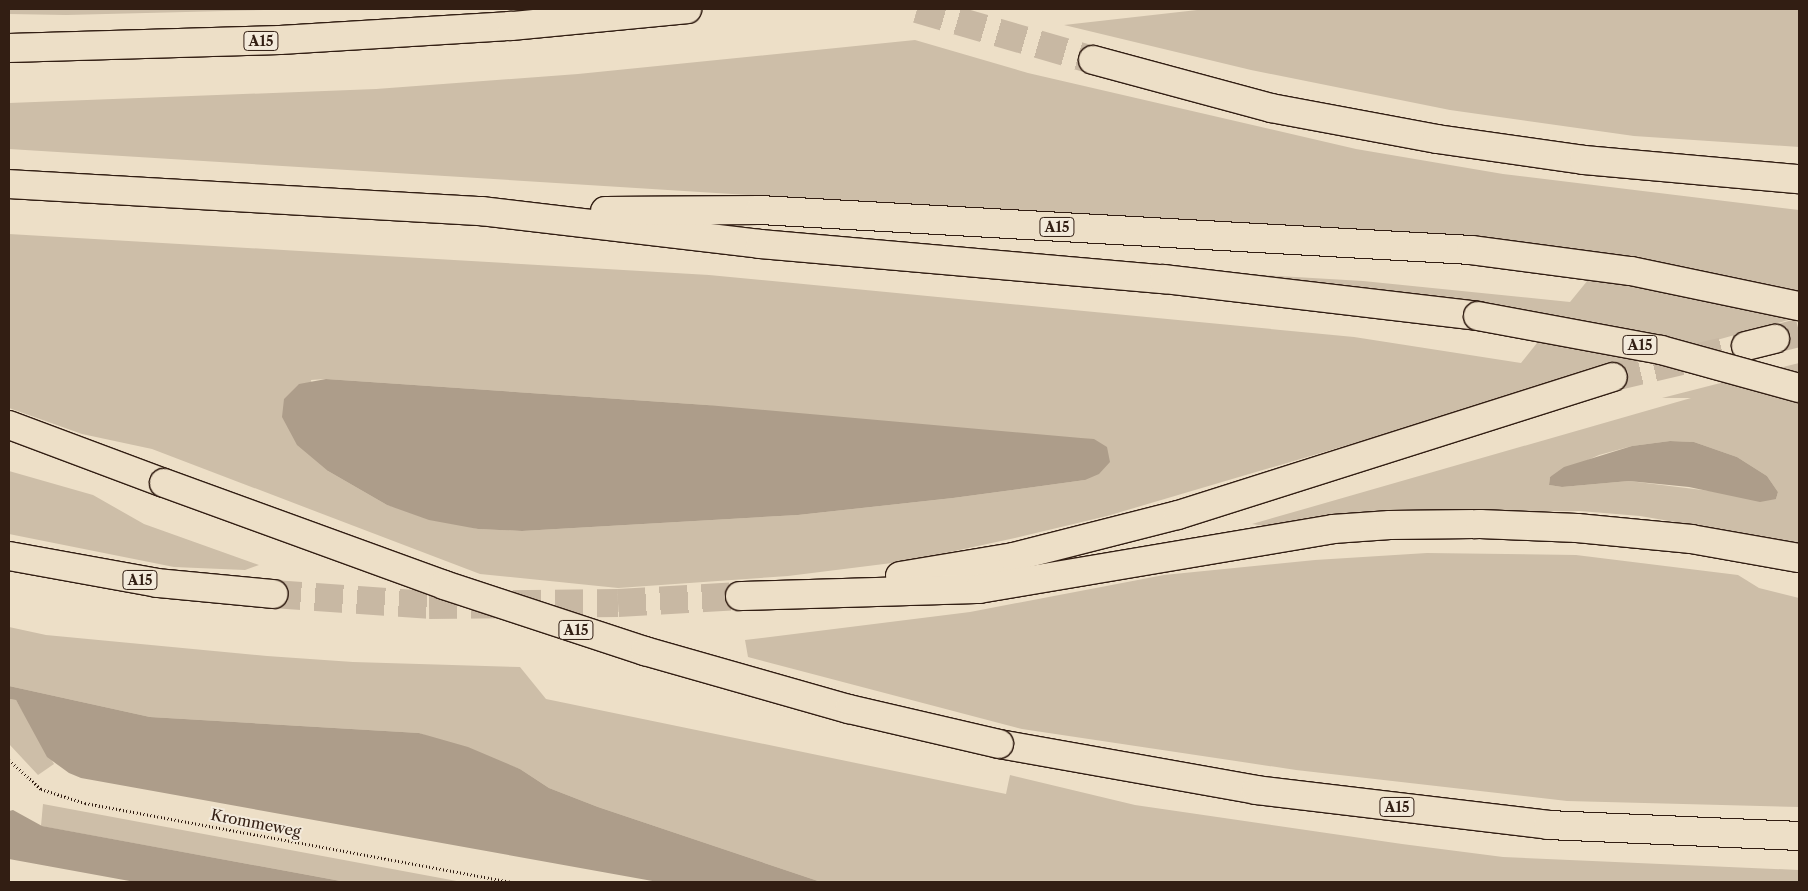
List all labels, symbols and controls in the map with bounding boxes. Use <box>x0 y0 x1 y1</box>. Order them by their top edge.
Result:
road number: A15 <box>242 29 280 52</box>
road number: A15 <box>1038 216 1076 238</box>
road number: A15 <box>1621 334 1659 356</box>
road number: A15 <box>121 568 159 592</box>
road number: A15 <box>557 618 595 642</box>
road number: A15 <box>1378 796 1416 819</box>
street label: Krommeweg <box>209 805 303 841</box>

